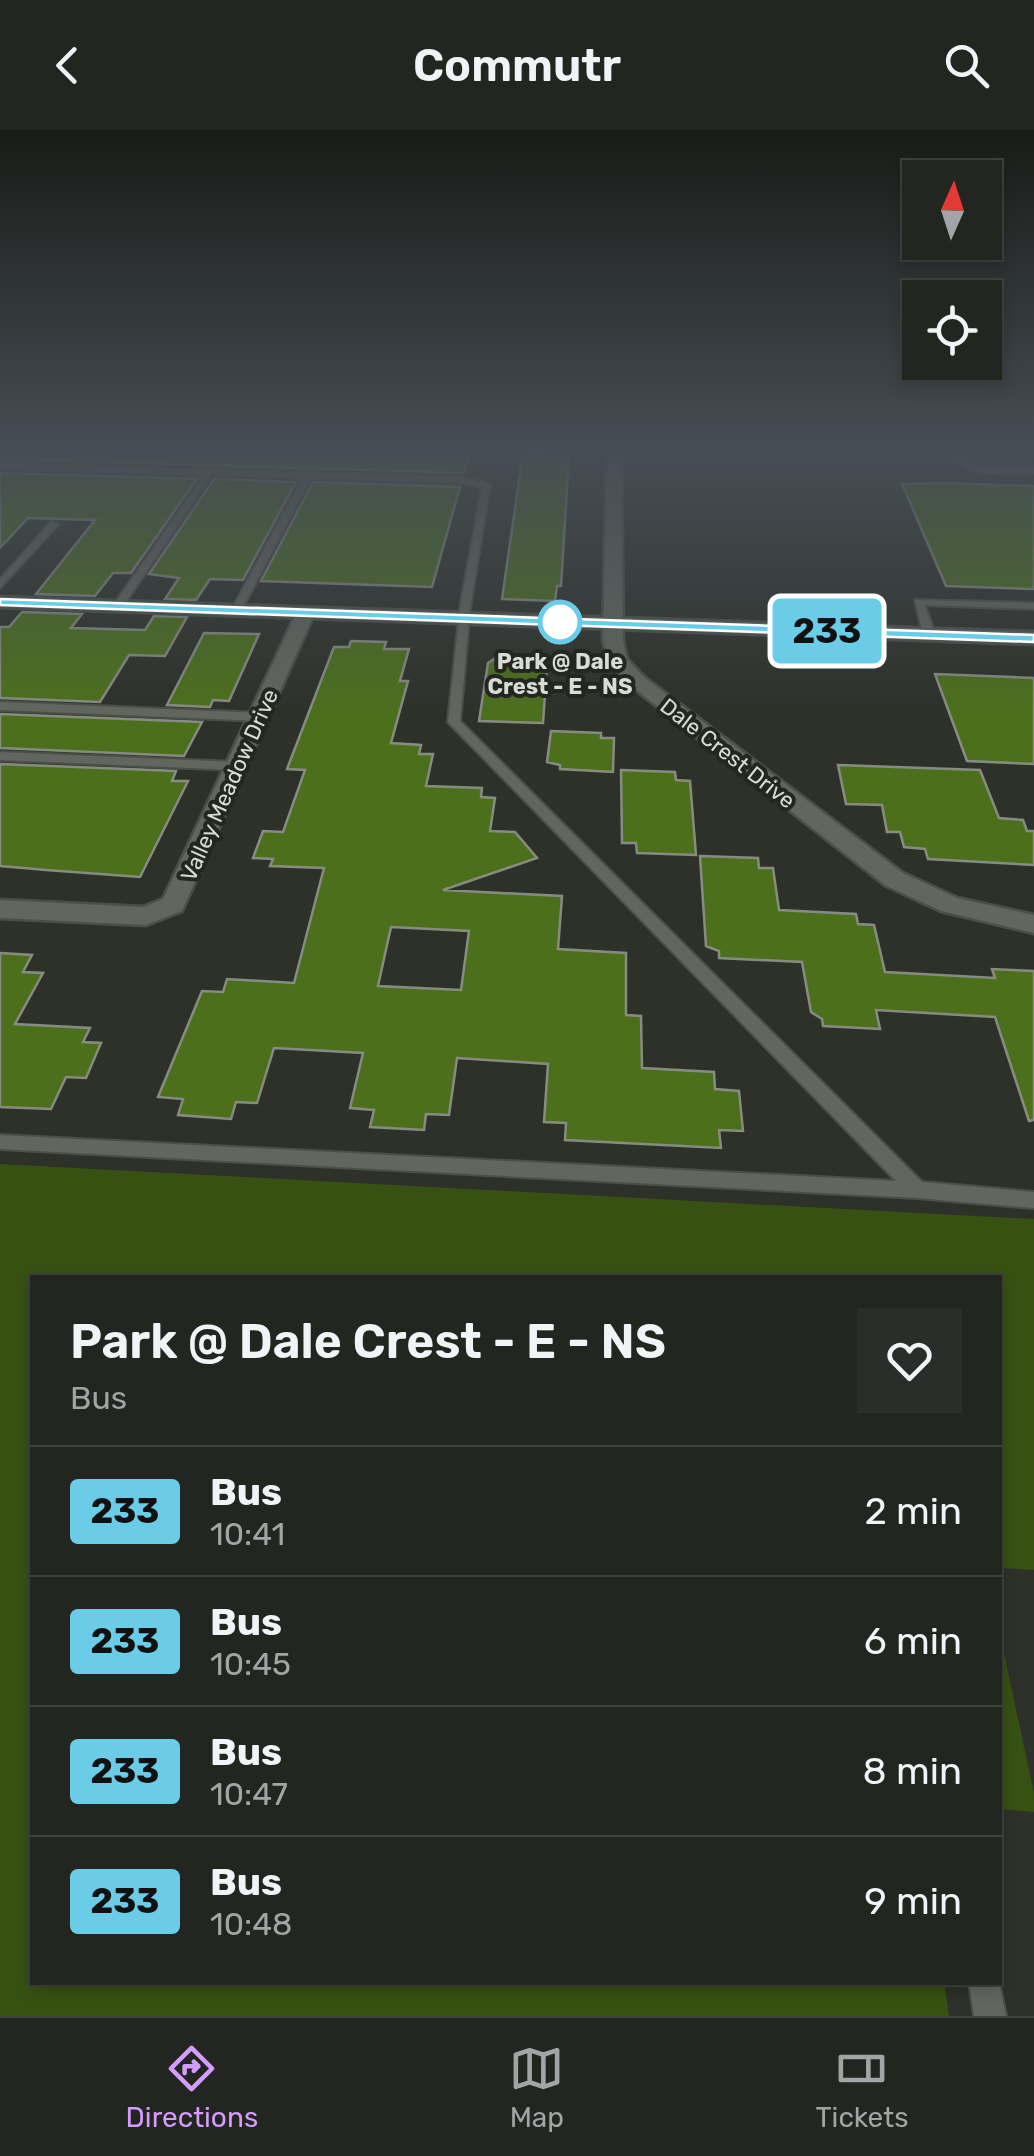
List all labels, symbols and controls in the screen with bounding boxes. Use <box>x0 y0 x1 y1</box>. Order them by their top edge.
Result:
icon: back <box>40 38 95 93</box>
icon: search <box>939 38 994 93</box>
text: Commutr <box>413 39 621 92</box>
north arrow <box>902 160 1002 260</box>
map controls <box>902 160 1002 380</box>
button: locate <box>902 280 1002 380</box>
line badge: 233 <box>770 598 884 664</box>
marker: Park @ Dale Crest - E - NS <box>539 601 581 643</box>
text: 233 <box>793 610 861 652</box>
place label: Park @ Dale Crest - E - NS <box>488 648 632 700</box>
street label: Valley Meadow Drive <box>175 685 284 886</box>
street label: Dale Crest Drive <box>655 692 800 814</box>
button: heart <box>857 1308 962 1413</box>
text: Park @ Dale Crest - E - NS <box>70 1313 666 1370</box>
text: Bus <box>70 1379 127 1417</box>
text: Bus <box>210 1469 282 1515</box>
text: 2 min <box>864 1488 962 1534</box>
text: 233 <box>91 1490 159 1532</box>
text: 10:41 <box>210 1515 285 1553</box>
text: Bus <box>210 1599 282 1645</box>
text: 6 min <box>864 1618 962 1664</box>
text: 233 <box>91 1620 159 1662</box>
text: 10:45 <box>210 1645 291 1683</box>
text: Bus <box>210 1729 282 1775</box>
text: 8 min <box>863 1748 962 1794</box>
text: 233 <box>91 1750 159 1792</box>
text: 10:47 <box>210 1775 288 1813</box>
text: Bus <box>210 1859 282 1905</box>
text: 9 min <box>864 1878 962 1924</box>
text: 233 <box>91 1880 159 1922</box>
text: 10:48 <box>210 1905 292 1943</box>
tab: Directions <box>126 2041 258 2134</box>
tab: Map <box>509 2041 564 2134</box>
tab: Tickets <box>815 2041 908 2134</box>

